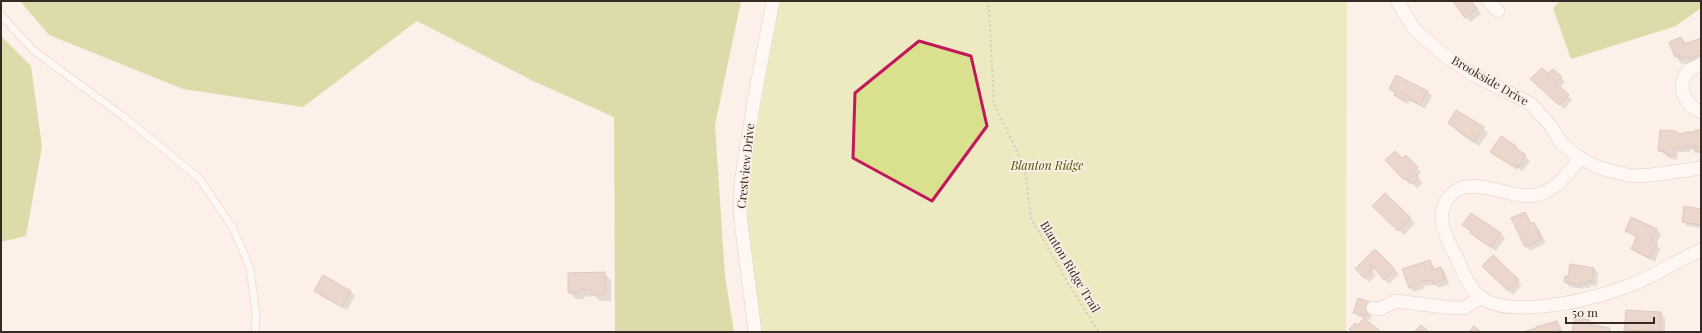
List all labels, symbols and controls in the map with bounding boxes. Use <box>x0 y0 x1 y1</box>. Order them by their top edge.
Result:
street label: Brookside Drive <box>1449 52 1532 109</box>
street label: Crestview Drive <box>733 122 757 209</box>
park label: Blanton Ridge <box>1010 157 1083 173</box>
street label: Blanton Ridge Trail <box>1037 218 1105 316</box>
scale bar <box>1566 299 1654 325</box>
text: 50 m <box>1572 304 1598 320</box>

